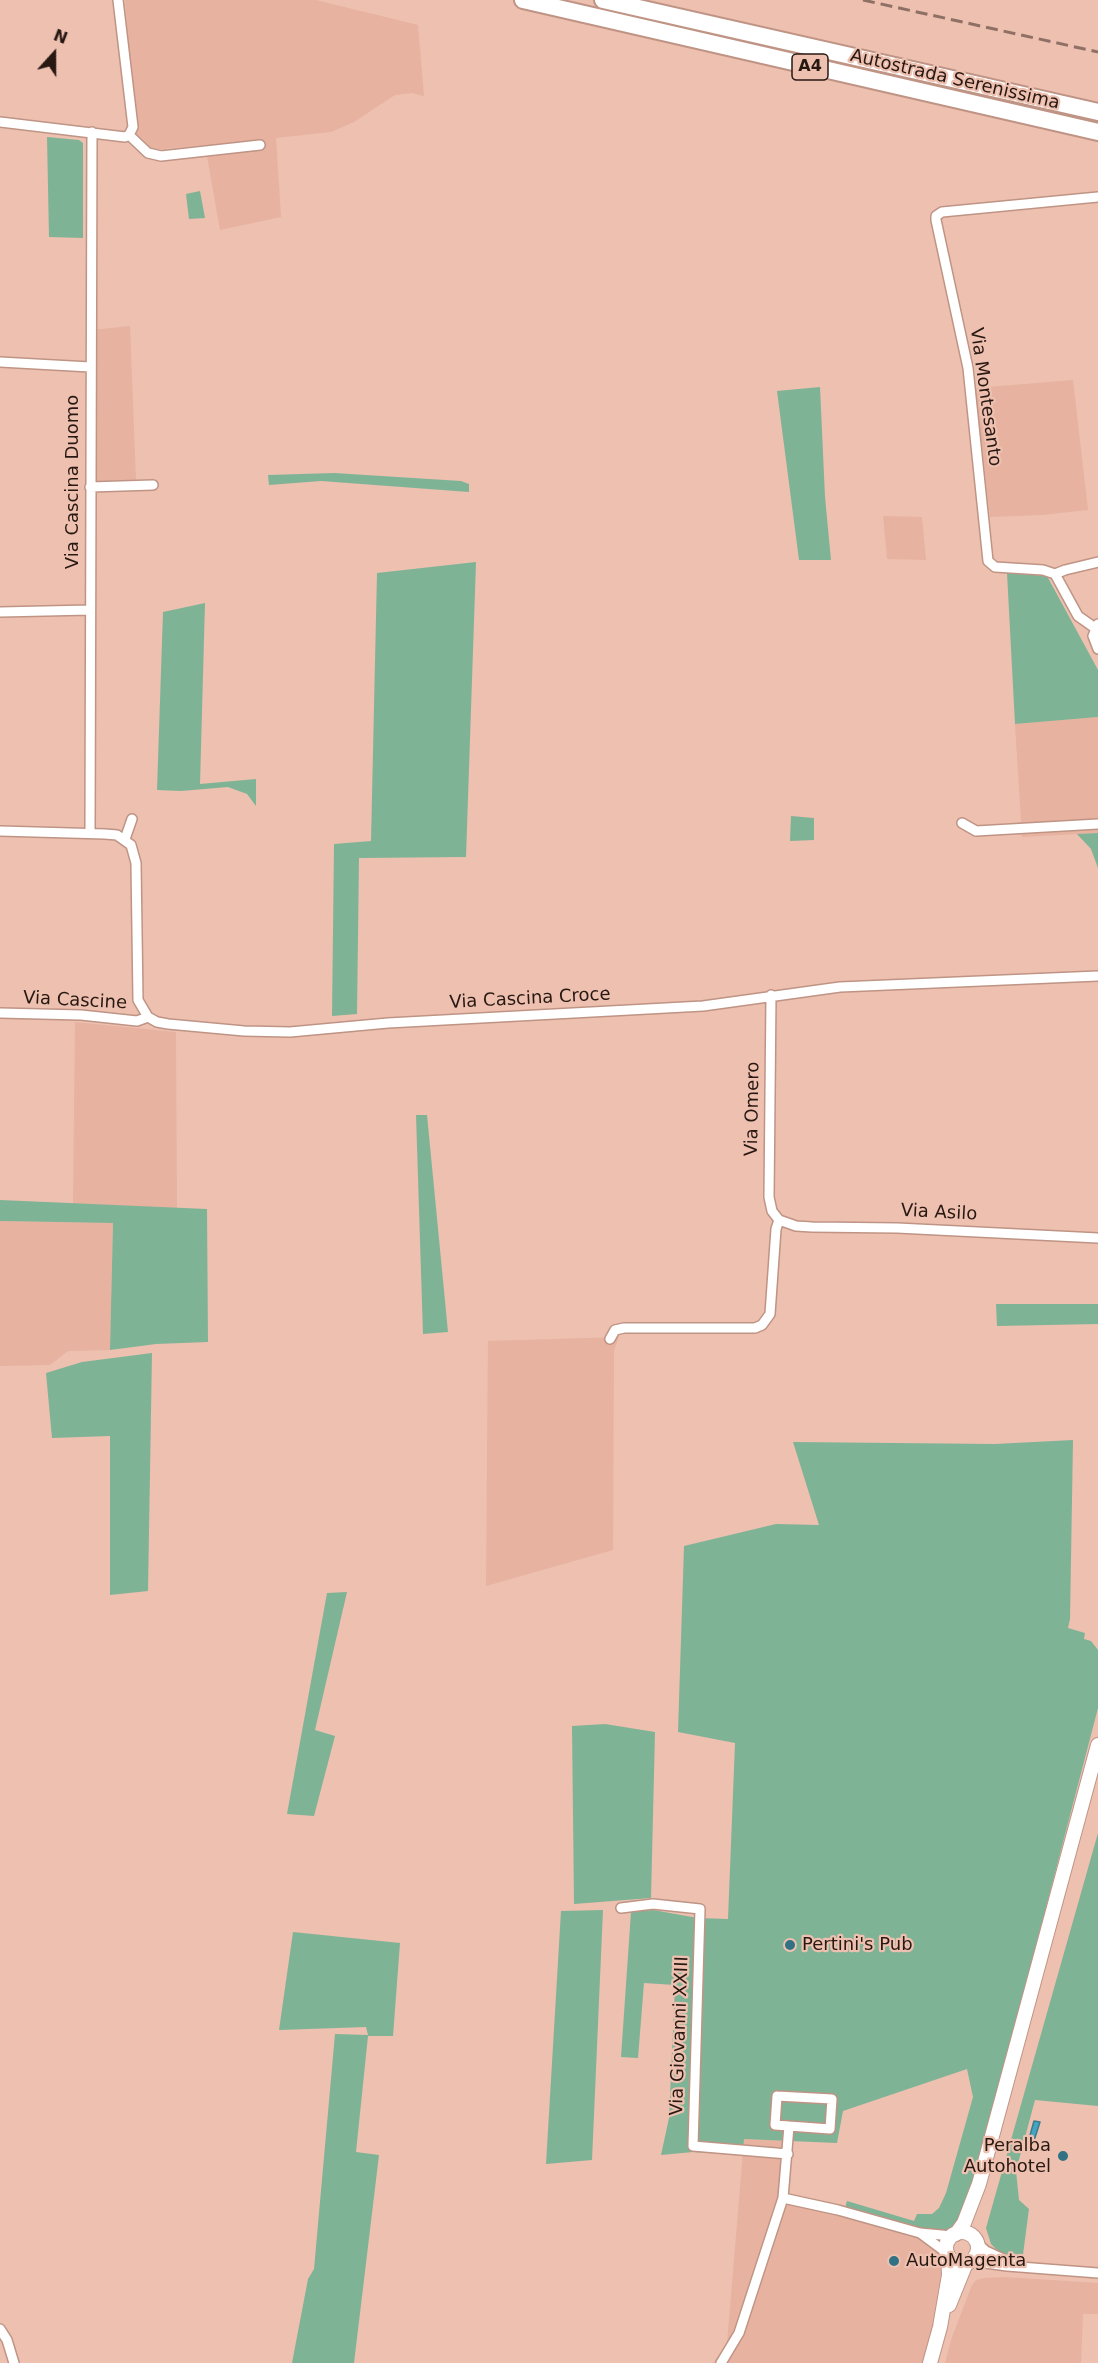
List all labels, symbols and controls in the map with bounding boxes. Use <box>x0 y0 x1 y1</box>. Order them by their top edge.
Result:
north arrow <box>24 24 84 84</box>
text: N <box>51 25 70 48</box>
street label: Autostrada Serenissima <box>848 45 1062 115</box>
road number: A4 <box>792 54 828 80</box>
street label: Via Montesanto <box>965 326 1005 468</box>
street label: Via Cascina Duomo <box>62 395 84 569</box>
street label: Via Cascina Croce <box>449 984 611 1014</box>
street label: Via Cascine <box>22 987 128 1015</box>
street label: Via Omero <box>741 1062 765 1156</box>
street label: Via Asilo <box>900 1200 978 1226</box>
place label: Pertini's Pub <box>802 1934 913 1956</box>
marker: Pertini's Pub <box>783 1938 797 1952</box>
street label: Via Giovanni XXIII <box>666 1956 694 2116</box>
place label: Peralba Autohotel <box>964 2135 1051 2178</box>
marker: Peralba Autohotel <box>1056 2149 1070 2163</box>
place label: AutoMagenta <box>906 2250 1026 2272</box>
marker: AutoMagenta <box>887 2254 901 2268</box>

